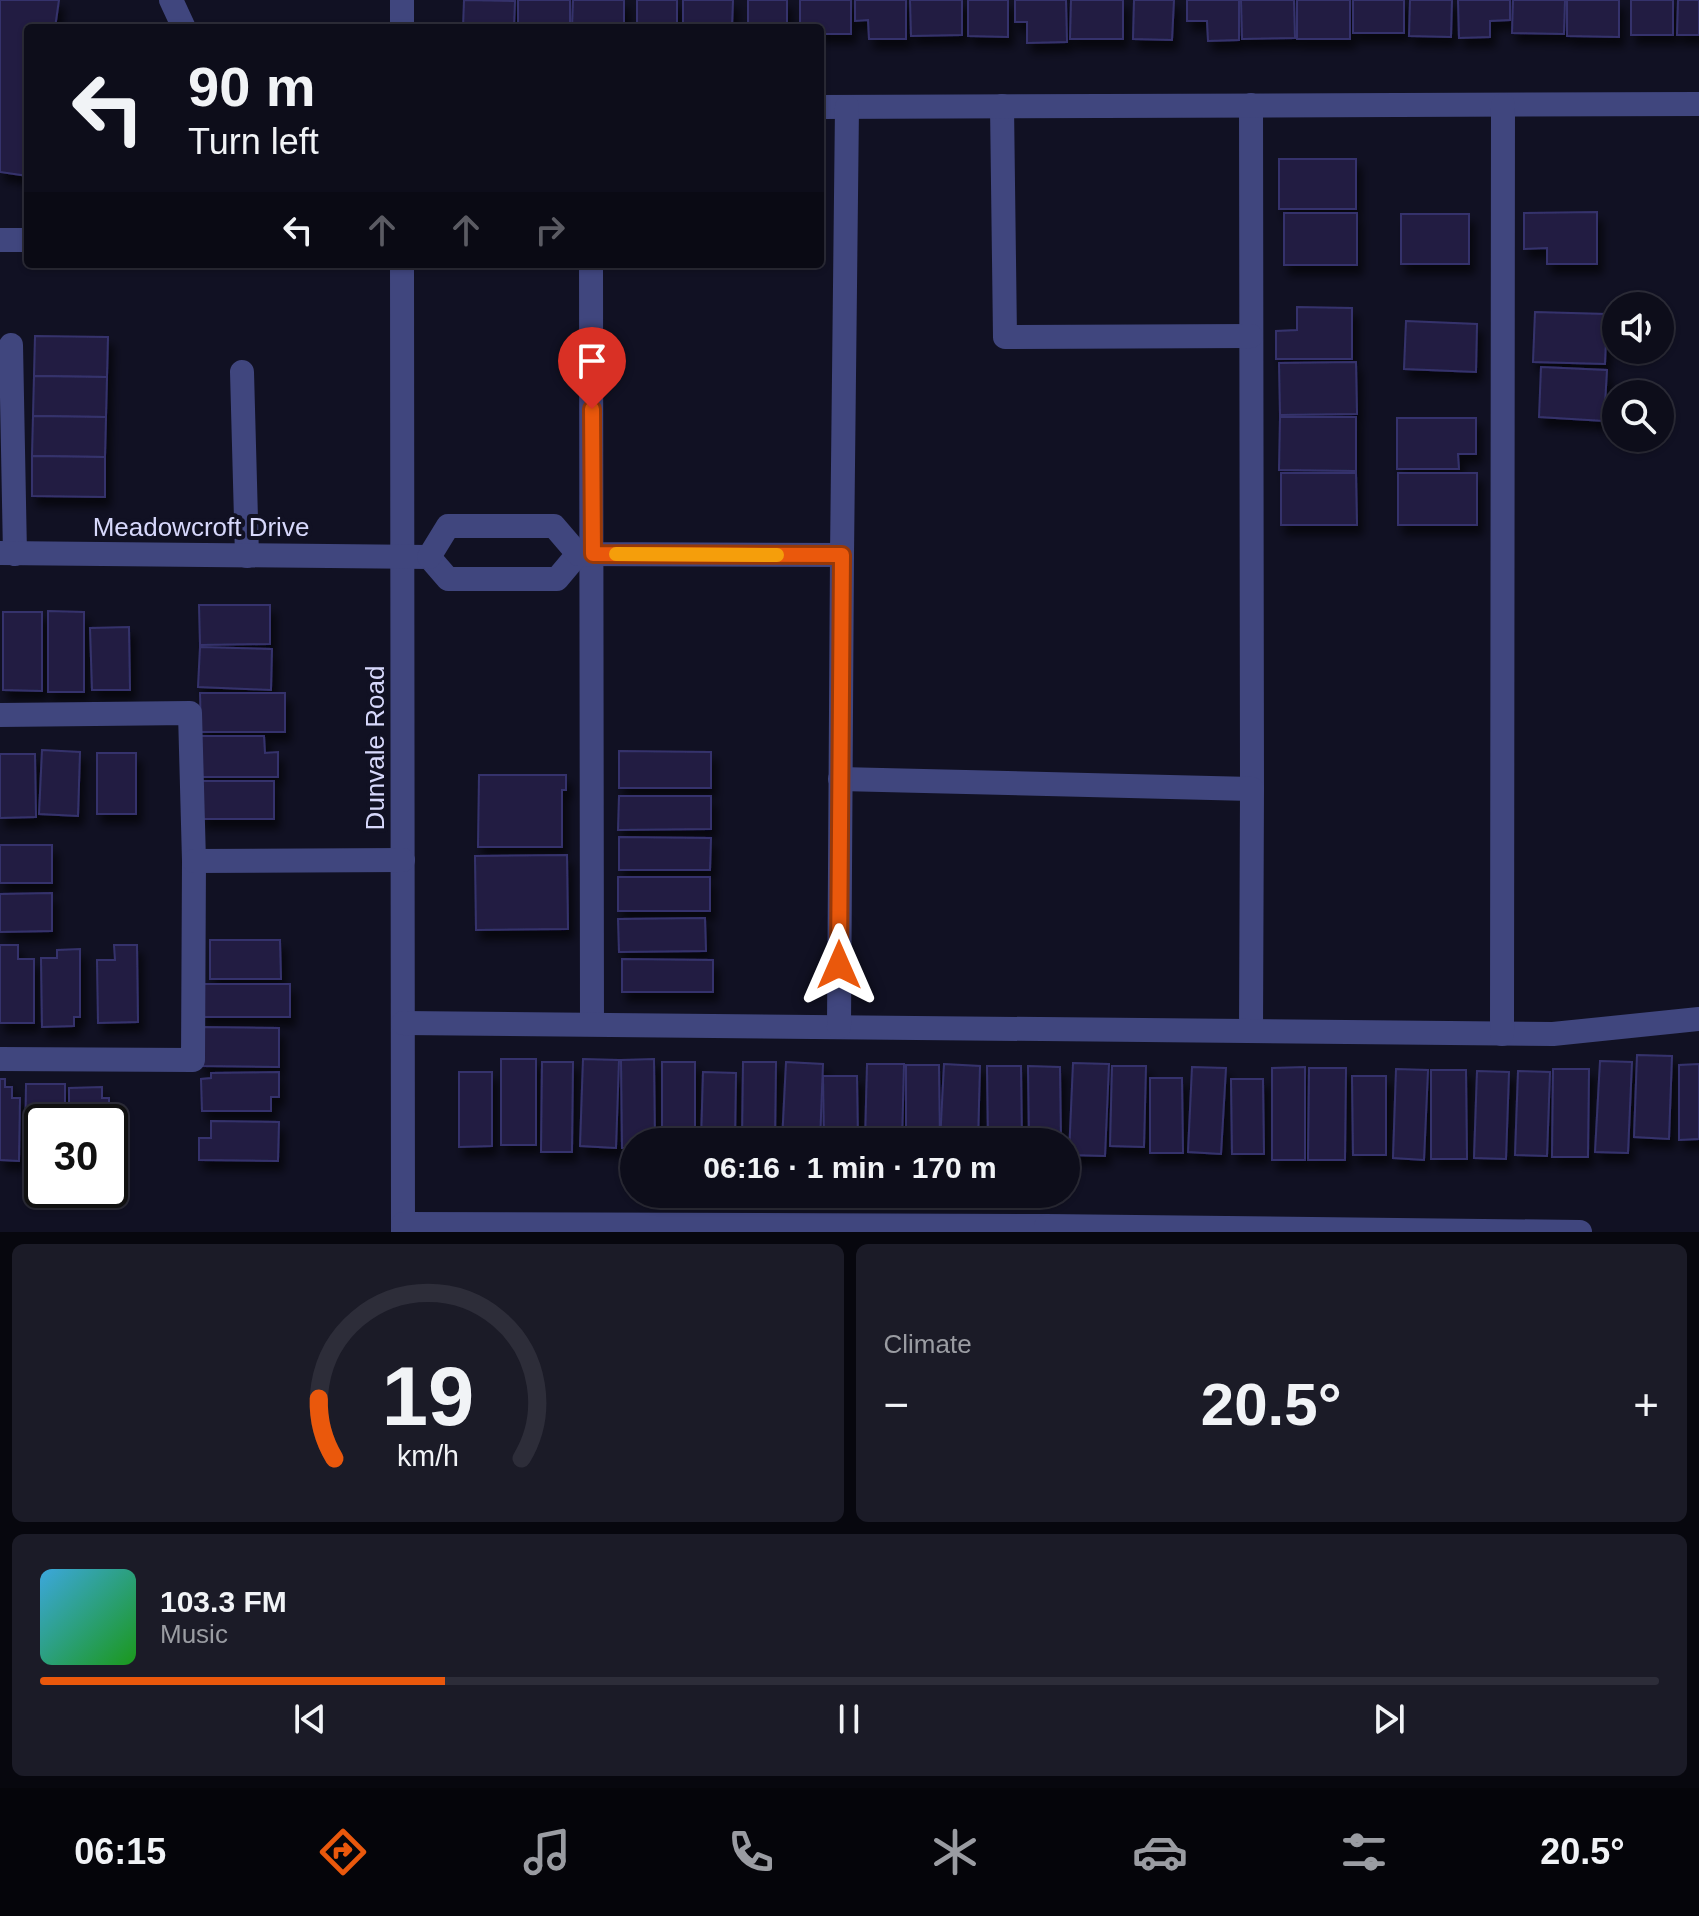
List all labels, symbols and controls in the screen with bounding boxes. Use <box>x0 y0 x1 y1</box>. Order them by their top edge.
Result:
text: 90 m <box>188 55 316 118</box>
icon: left <box>56 56 160 160</box>
text: Turn left <box>188 121 319 162</box>
icon: left <box>276 208 320 252</box>
icon: ahead <box>360 208 404 252</box>
icon: ahead <box>444 208 488 252</box>
icon: right <box>528 208 572 252</box>
map controls <box>1602 292 1674 452</box>
button: sound <box>1602 292 1674 364</box>
pin <box>558 327 626 409</box>
icon: arrive <box>570 339 614 383</box>
button: search <box>1602 380 1674 452</box>
street label: Meadowcroft Drive <box>93 512 309 542</box>
street label: Dunvale Road <box>360 666 390 830</box>
position arrow <box>797 923 881 1007</box>
speed limit sign: 30 <box>24 1104 128 1208</box>
text: 06:16 · 1 min · 170 m <box>703 1151 997 1184</box>
text: Climate <box>884 1329 972 1359</box>
text: 19 <box>381 1350 474 1443</box>
text: 20.5° <box>1201 1371 1342 1438</box>
text: − <box>884 1380 909 1429</box>
text: + <box>1633 1380 1659 1429</box>
text: km/h <box>397 1440 459 1472</box>
text: 103.3 FM <box>160 1585 287 1618</box>
text: Music <box>160 1619 228 1649</box>
icon: previous <box>288 1697 332 1741</box>
icon: pause <box>827 1697 871 1741</box>
icon: next <box>1367 1697 1411 1741</box>
icon: directions <box>315 1824 371 1880</box>
icon: music <box>519 1824 575 1880</box>
icon: phone <box>723 1824 779 1880</box>
icon: climate <box>927 1824 983 1880</box>
icon: car <box>1132 1824 1188 1880</box>
icon: filters <box>1336 1824 1392 1880</box>
text: 06:15 <box>74 1831 166 1872</box>
text: 20.5° <box>1540 1831 1625 1872</box>

